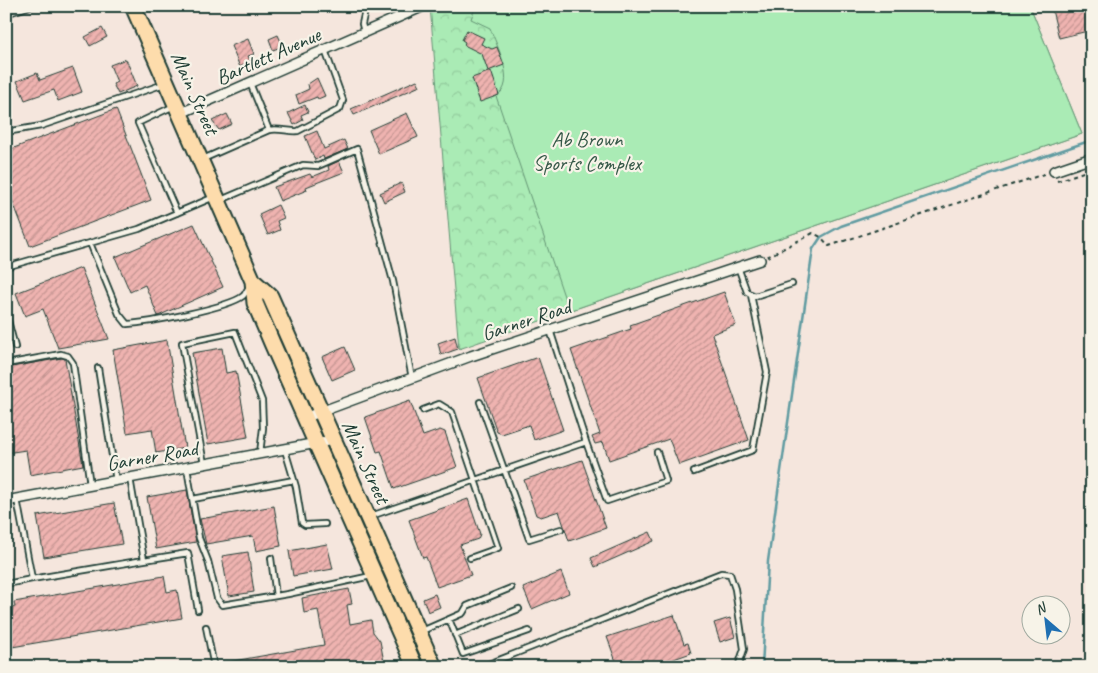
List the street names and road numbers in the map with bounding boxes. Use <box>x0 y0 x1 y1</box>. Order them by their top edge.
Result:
street label: Bartlett Avenue <box>211 21 326 91</box>
street label: Main Street <box>165 47 226 140</box>
street label: Garner Road <box>478 292 577 347</box>
street label: Main Street <box>336 416 397 509</box>
street label: Garner Road <box>105 435 203 477</box>

